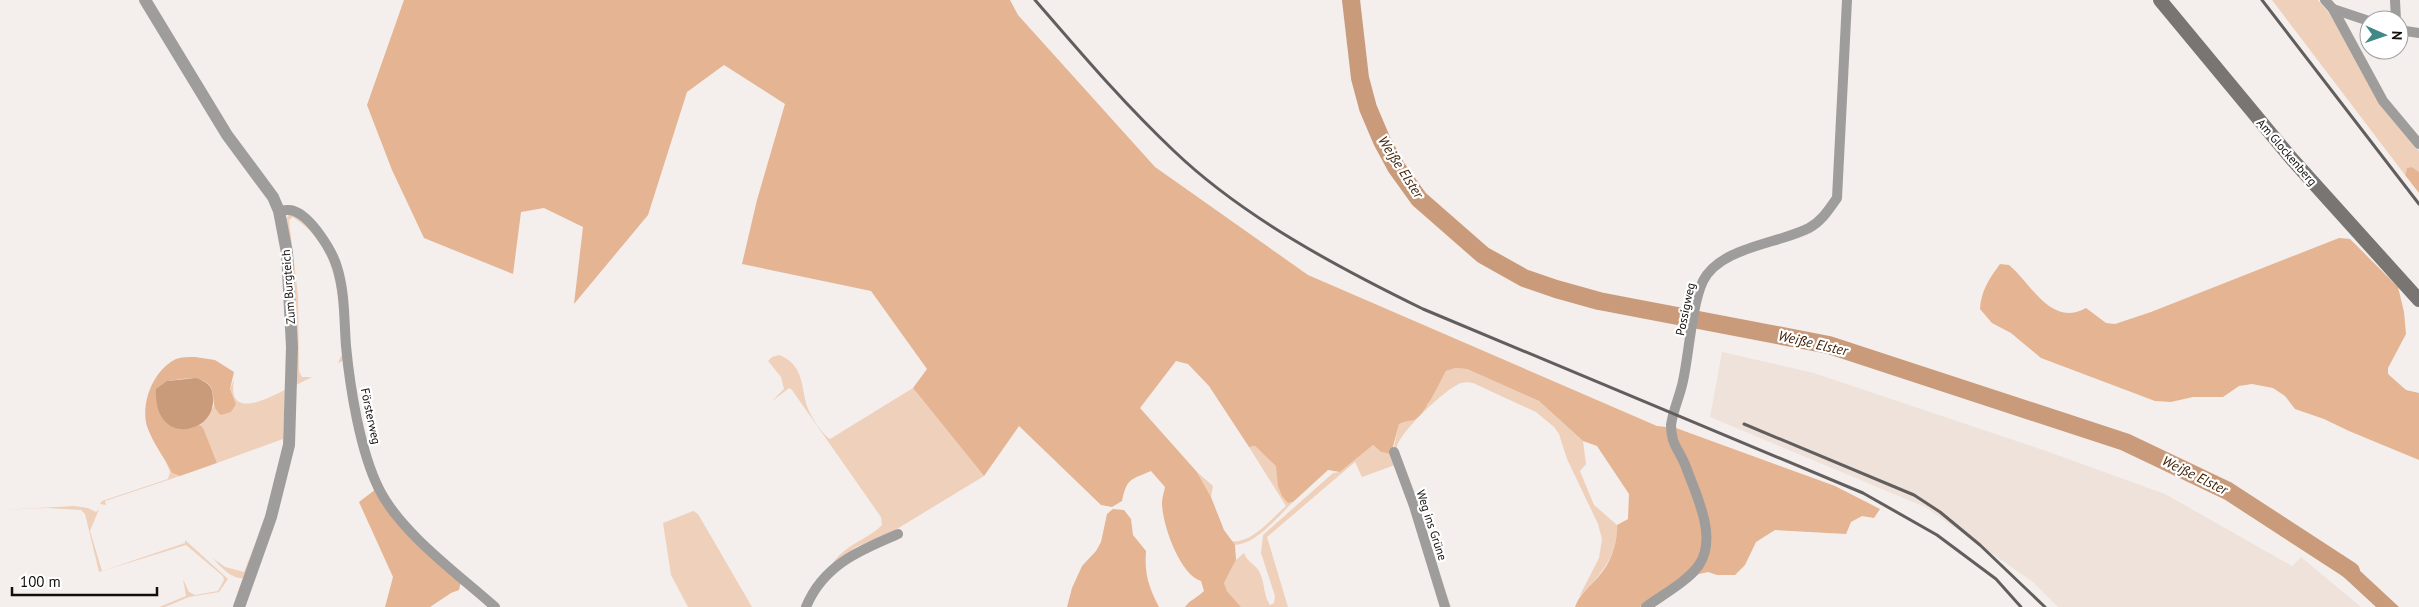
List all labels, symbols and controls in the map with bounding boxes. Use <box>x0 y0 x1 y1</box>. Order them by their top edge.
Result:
north arrow <box>2359 10 2409 60</box>
text: N <box>2388 31 2406 40</box>
street label: Am Glockenberg <box>2254 115 2320 189</box>
water label: Weiße Elster <box>1374 132 1429 203</box>
street label: Zum Burgteich <box>278 249 298 325</box>
street label: Possigweg <box>1672 281 1698 337</box>
water label: Weiße Elster <box>1777 326 1851 360</box>
street label: Försterweg <box>358 387 384 445</box>
water label: Weiße Elster <box>2159 451 2232 499</box>
street label: Weg ins Grüne <box>1413 488 1451 562</box>
scale bar <box>12 564 158 596</box>
text: 100 m <box>20 572 61 591</box>

